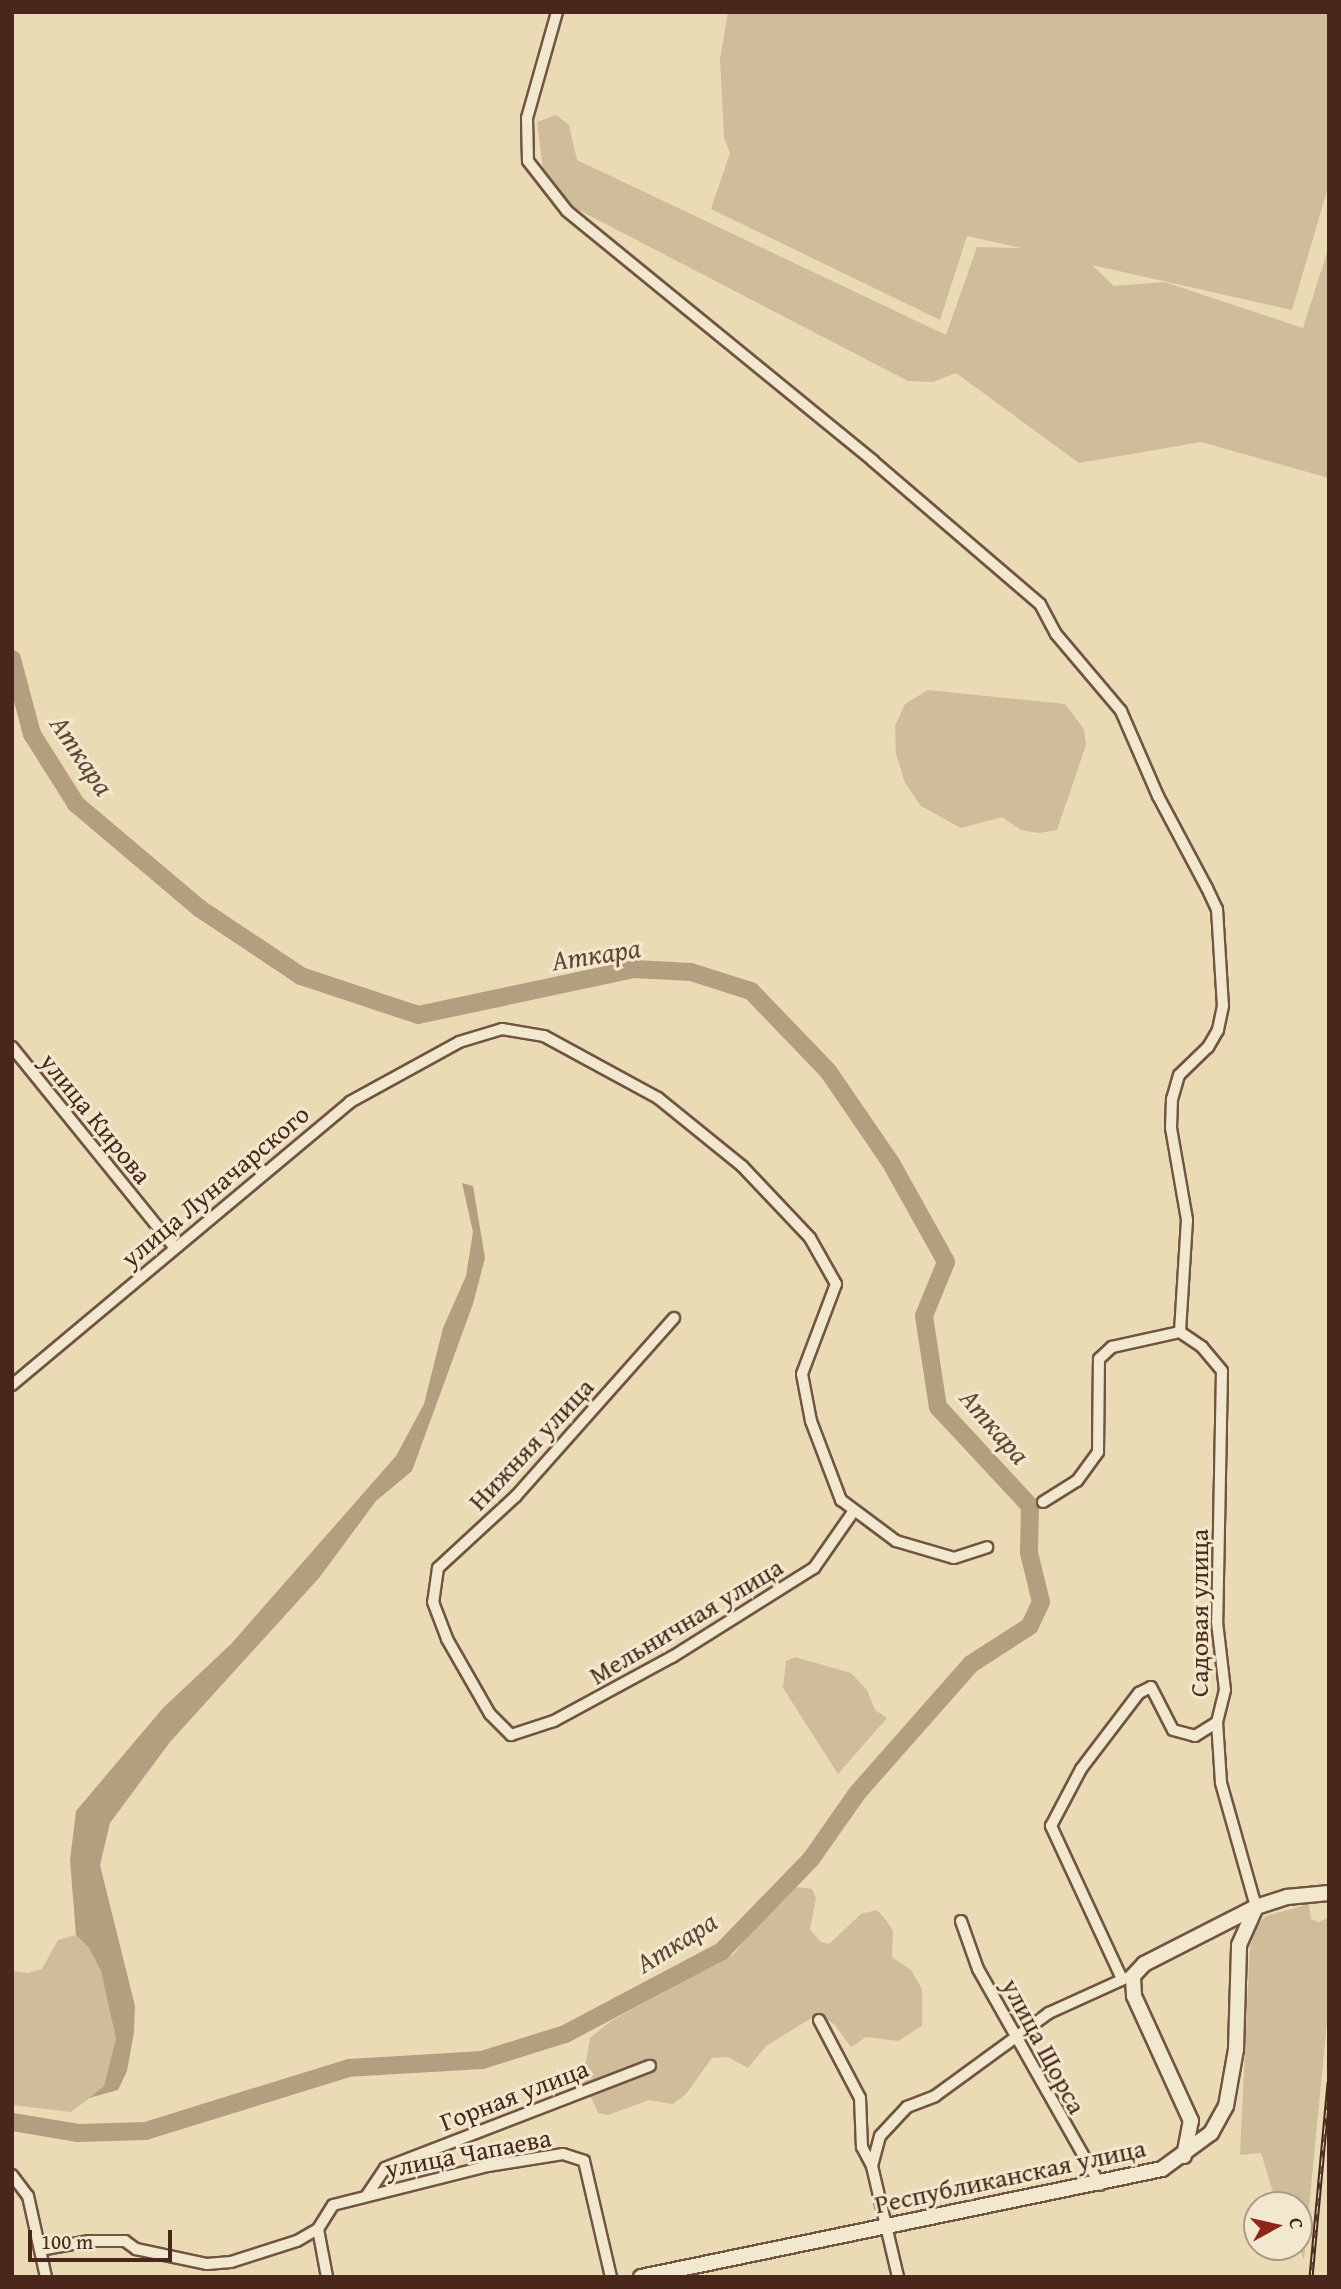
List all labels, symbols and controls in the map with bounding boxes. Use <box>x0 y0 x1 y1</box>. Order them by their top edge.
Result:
water label: Аткара <box>43 708 121 802</box>
water label: Аткара <box>549 930 643 978</box>
street label: улица Кирова <box>34 1046 158 1190</box>
street label: улица Луначарского <box>115 1098 315 1274</box>
street label: Нижняя улица <box>462 1372 600 1516</box>
water label: Аткара <box>953 1381 1037 1471</box>
street label: Садовая улица <box>1183 1529 1215 1697</box>
street label: Мельничная улица <box>584 1551 788 1691</box>
water label: Аткара <box>629 1904 723 1980</box>
street label: улица Щорса <box>995 1973 1093 2119</box>
street label: Горная улица <box>435 2052 593 2138</box>
street label: улица Чапаева <box>382 2122 554 2184</box>
street label: Республиканская улица <box>872 2132 1148 2220</box>
north arrow <box>1243 2191 1313 2261</box>
scale bar <box>32 2216 175 2260</box>
text: С <box>1282 2216 1311 2231</box>
text: 100 m <box>41 2226 93 2257</box>

